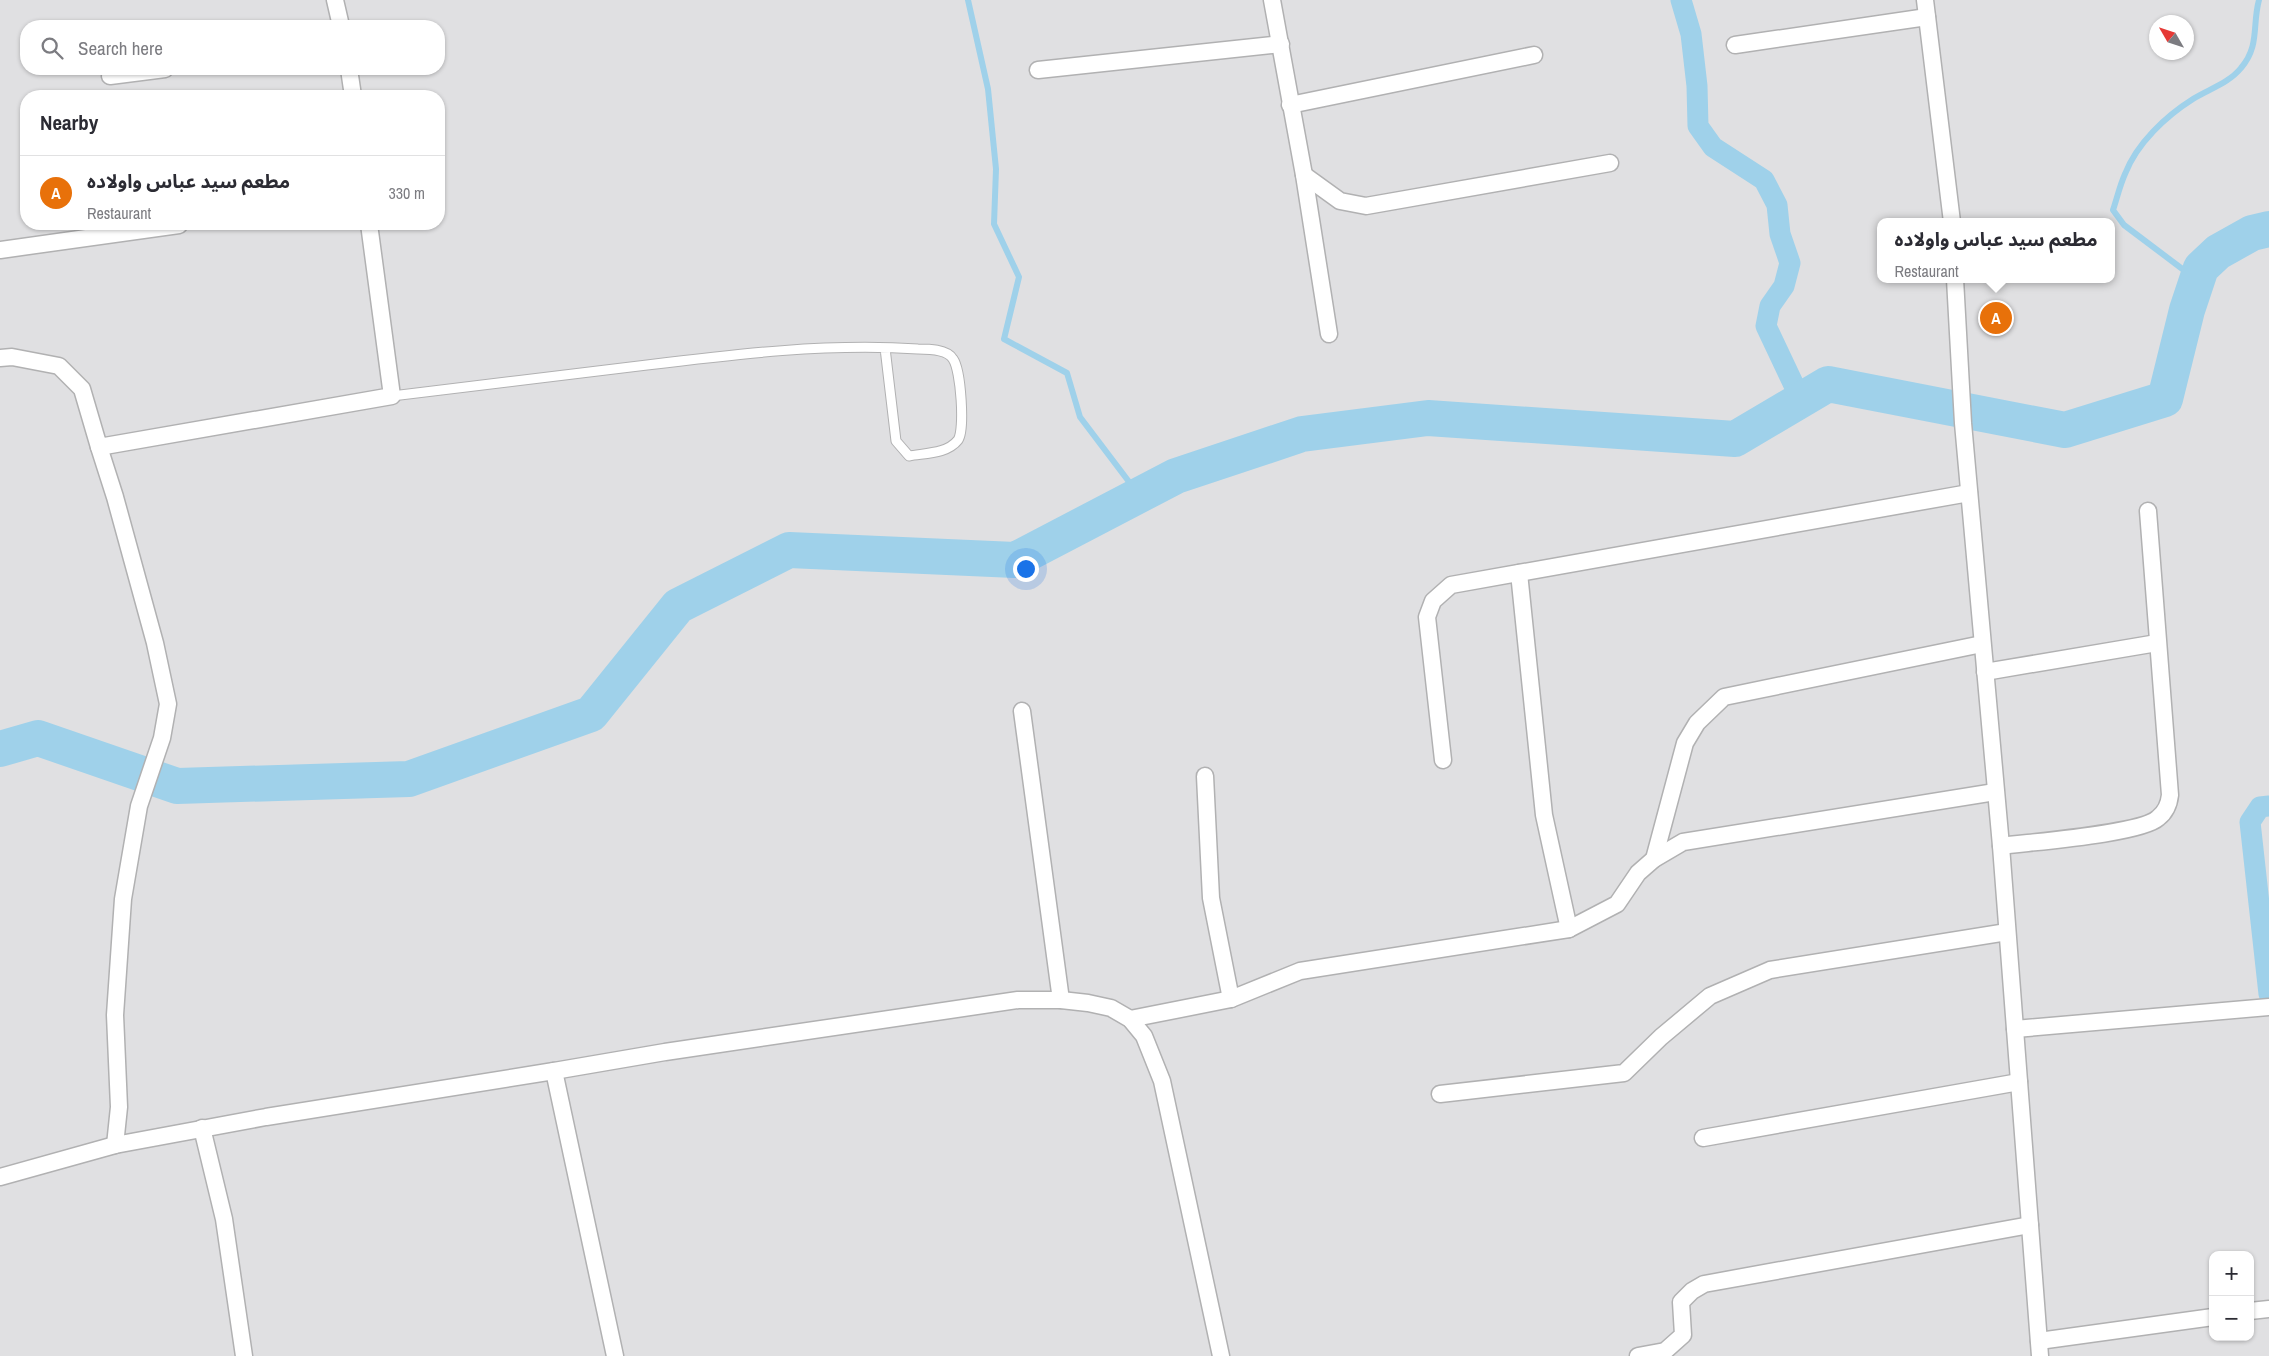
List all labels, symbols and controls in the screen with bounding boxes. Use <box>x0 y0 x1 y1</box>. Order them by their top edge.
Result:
north arrow <box>2149 15 2194 60</box>
search box <box>20 20 445 75</box>
icon: search <box>38 34 66 62</box>
text: Search here <box>78 35 163 61</box>
text: Nearby <box>40 108 98 137</box>
text: مطعم سيد عباس واولاده <box>87 168 290 194</box>
text: A <box>51 182 61 204</box>
text: 330 m <box>389 182 425 204</box>
text: Restaurant <box>87 202 151 224</box>
popup <box>1877 218 2115 283</box>
text: مطعم سيد عباس واولاده <box>1894 226 2098 252</box>
text: Restaurant <box>1894 260 1959 282</box>
pin: A <box>1980 299 2012 337</box>
your location <box>1013 556 1039 582</box>
map controls <box>2209 1251 2254 1341</box>
button: + <box>2209 1251 2254 1296</box>
button: − <box>2209 1296 2254 1341</box>

